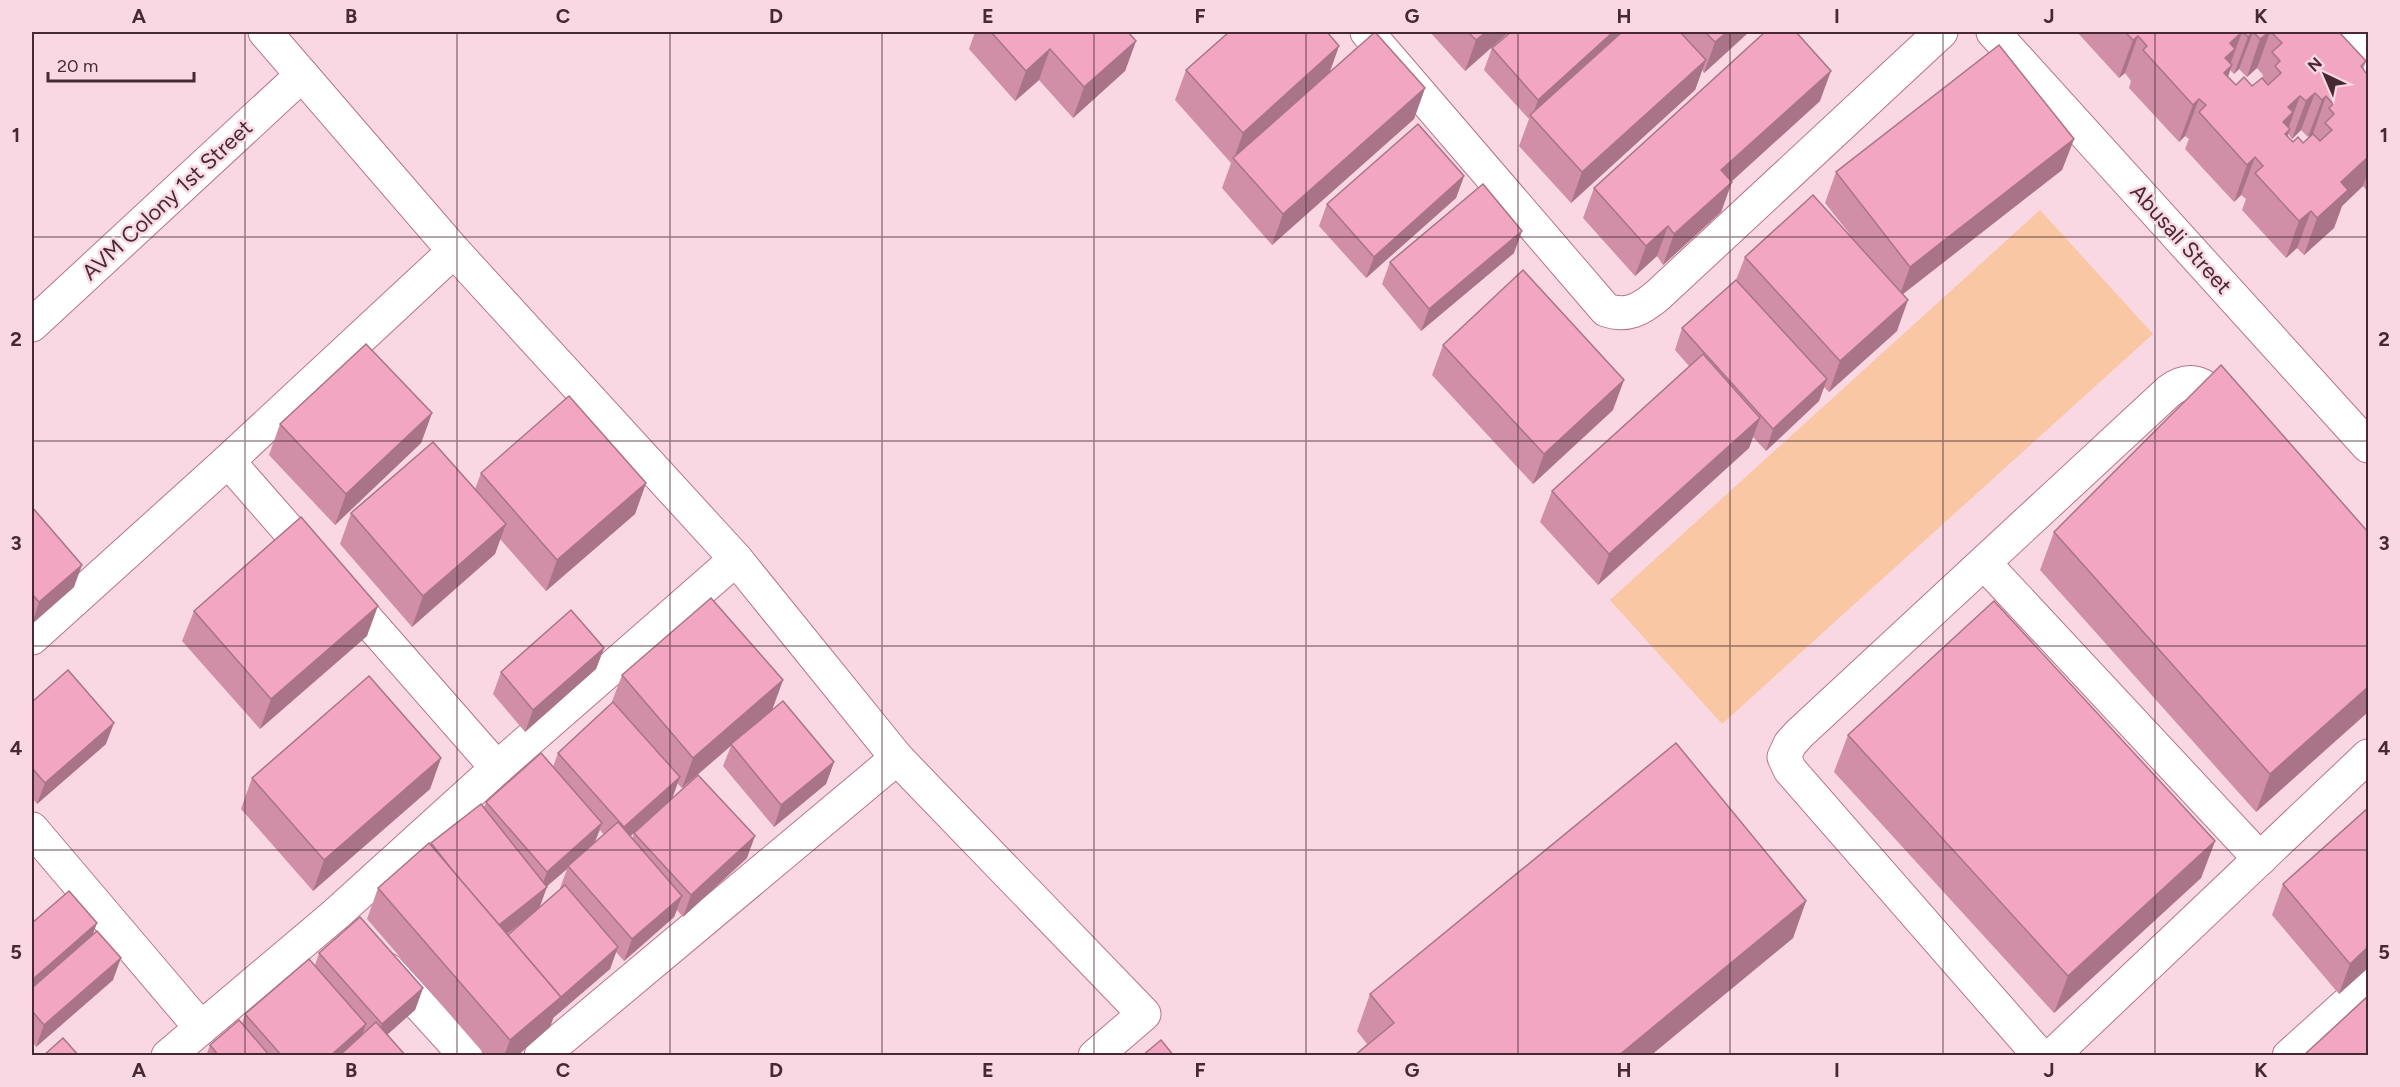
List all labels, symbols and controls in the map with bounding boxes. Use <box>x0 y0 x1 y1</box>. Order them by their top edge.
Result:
text: A <box>132 4 147 28</box>
text: B <box>345 4 357 28</box>
text: C <box>556 4 570 28</box>
text: D <box>769 4 783 28</box>
text: E <box>982 4 994 28</box>
text: F <box>1194 4 1206 28</box>
text: G <box>1405 4 1420 28</box>
text: H <box>1617 4 1632 28</box>
text: I <box>1834 4 1840 28</box>
text: J <box>2043 4 2055 28</box>
text: K <box>2254 4 2268 28</box>
scale bar <box>48 45 194 83</box>
north arrow <box>2295 45 2355 105</box>
text: N <box>2304 53 2326 76</box>
text: 20 m <box>57 55 98 77</box>
street label: AVM Colony 1st Street <box>76 114 258 286</box>
text: 1 <box>12 123 20 147</box>
text: 1 <box>2380 123 2388 147</box>
street label: Abusali Street <box>2125 178 2237 300</box>
text: 2 <box>10 327 22 351</box>
text: 2 <box>2378 327 2390 351</box>
text: 3 <box>10 531 22 555</box>
text: 3 <box>2378 531 2390 555</box>
text: 4 <box>10 736 23 760</box>
text: 4 <box>2378 736 2391 760</box>
text: 5 <box>10 940 22 964</box>
text: 5 <box>2378 940 2390 964</box>
text: A <box>132 1058 147 1082</box>
text: B <box>345 1058 357 1082</box>
text: C <box>556 1058 570 1082</box>
text: D <box>769 1058 783 1082</box>
text: E <box>982 1058 994 1082</box>
text: F <box>1194 1058 1206 1082</box>
text: G <box>1405 1058 1420 1082</box>
text: H <box>1617 1058 1632 1082</box>
text: I <box>1834 1058 1840 1082</box>
text: J <box>2043 1058 2055 1082</box>
text: K <box>2254 1058 2268 1082</box>

